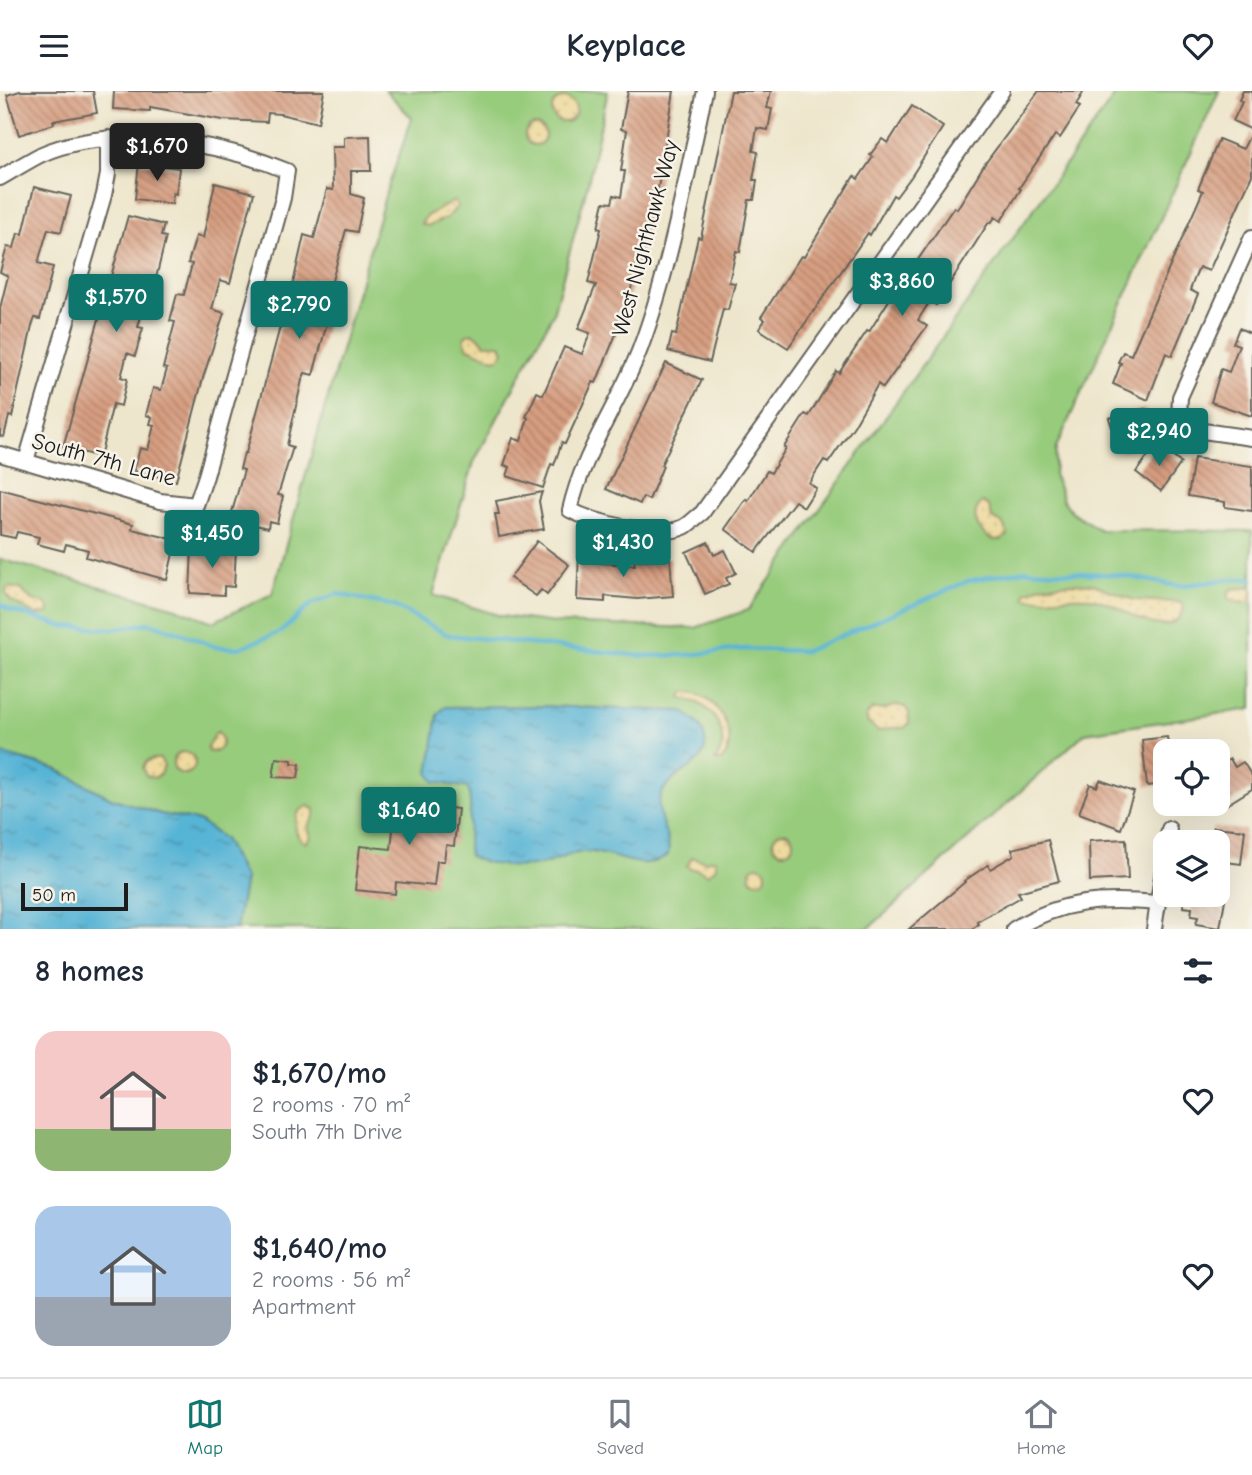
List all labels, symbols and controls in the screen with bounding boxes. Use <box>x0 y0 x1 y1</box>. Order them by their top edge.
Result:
icon: menu <box>35 27 73 65</box>
text: Keyplace <box>566 27 686 64</box>
icon: heart <box>1179 27 1217 65</box>
pin: $1,670 <box>100 123 214 183</box>
text: $1,670 <box>126 132 188 159</box>
street label: West Nighthawk Way <box>606 136 685 339</box>
pin: $3,860 <box>845 259 959 318</box>
text: $3,860 <box>869 267 935 294</box>
pin: $1,570 <box>59 275 173 334</box>
pin: $2,790 <box>242 281 356 341</box>
text: $1,570 <box>85 283 148 310</box>
text: $2,790 <box>267 290 331 317</box>
pin: $2,940 <box>1102 409 1216 468</box>
text: $2,940 <box>1126 417 1192 444</box>
street label: South 7th Lane <box>29 427 179 492</box>
pin: $1,450 <box>155 511 269 570</box>
text: $1,450 <box>180 519 244 546</box>
pin: $1,430 <box>566 519 680 579</box>
text: $1,430 <box>592 528 654 555</box>
map controls <box>1153 739 1230 907</box>
button: locate <box>1153 739 1230 816</box>
pin: $1,640 <box>352 787 466 847</box>
text: $1,640 <box>377 796 441 823</box>
button: layers <box>1153 830 1230 907</box>
scale bar <box>21 880 128 912</box>
text: 50 m <box>32 884 76 906</box>
icon: filters <box>1179 952 1217 990</box>
text: 8 homes <box>35 954 144 989</box>
text: $1,670/mo <box>252 1056 386 1091</box>
icon: home <box>91 1059 175 1143</box>
icon: heart <box>1179 1082 1217 1120</box>
text: 2 rooms · 70 m² <box>252 1091 410 1118</box>
text: South 7th Drive <box>252 1118 402 1145</box>
text: $1,640/mo <box>252 1231 387 1266</box>
icon: home <box>91 1234 175 1318</box>
icon: heart <box>1179 1257 1217 1295</box>
text: 2 rooms · 56 m² <box>252 1266 410 1293</box>
text: Apartment <box>252 1293 355 1320</box>
tab: Map <box>186 1395 224 1459</box>
tab: Saved <box>597 1395 644 1459</box>
tab: Home <box>1017 1395 1066 1459</box>

